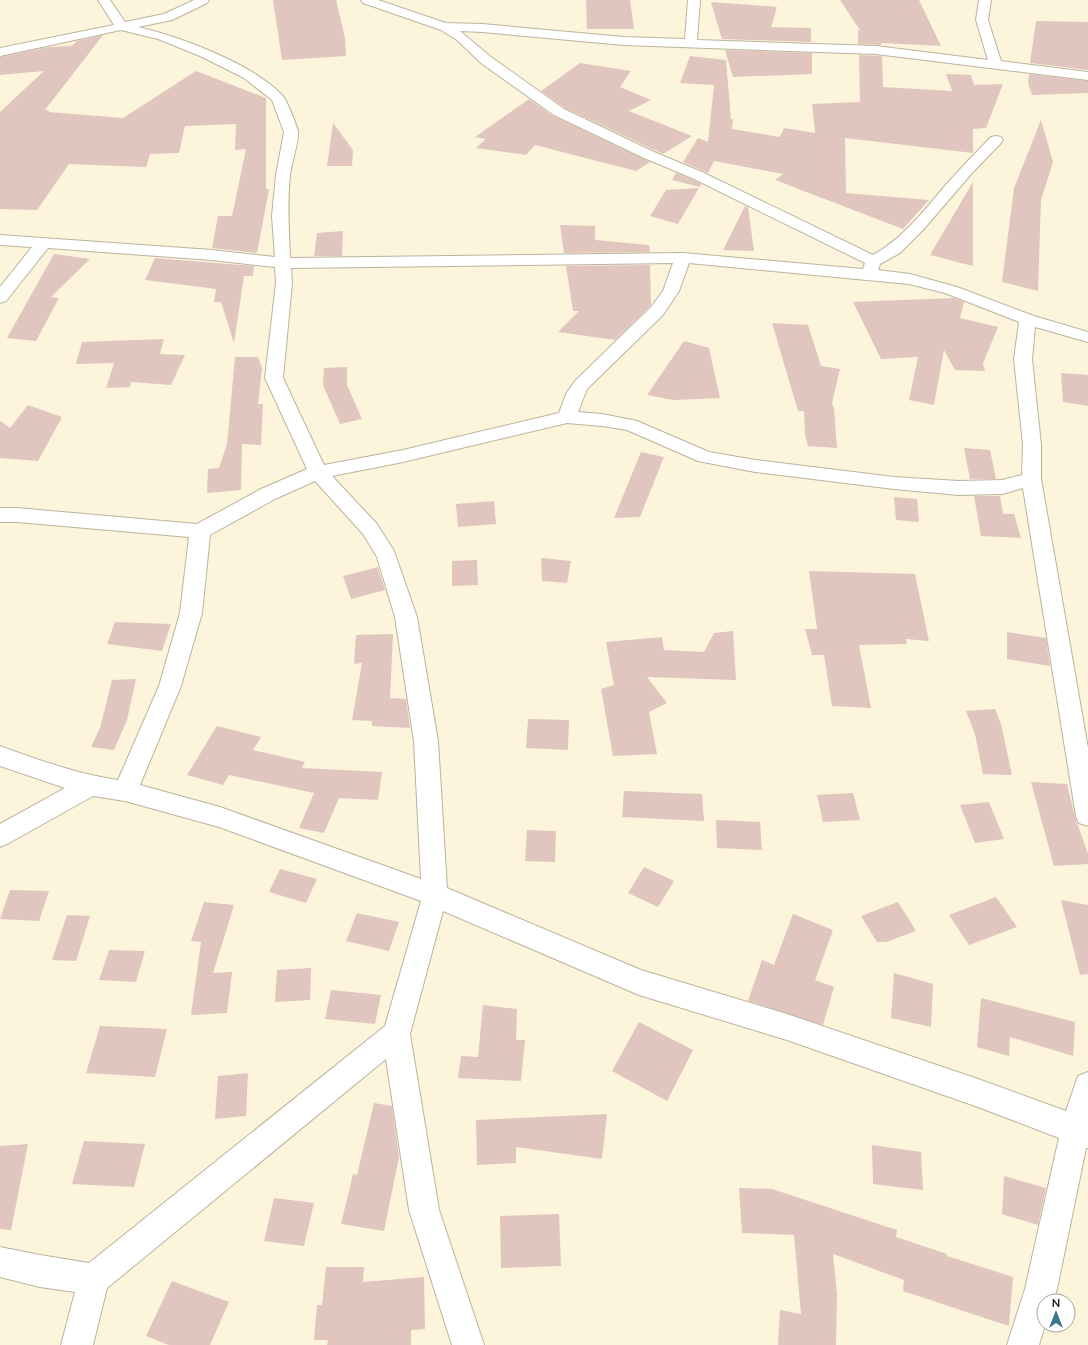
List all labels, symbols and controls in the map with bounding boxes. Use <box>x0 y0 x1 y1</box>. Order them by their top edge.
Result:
north arrow <box>1036 1293 1076 1333</box>
text: N <box>1052 1296 1060 1309</box>

